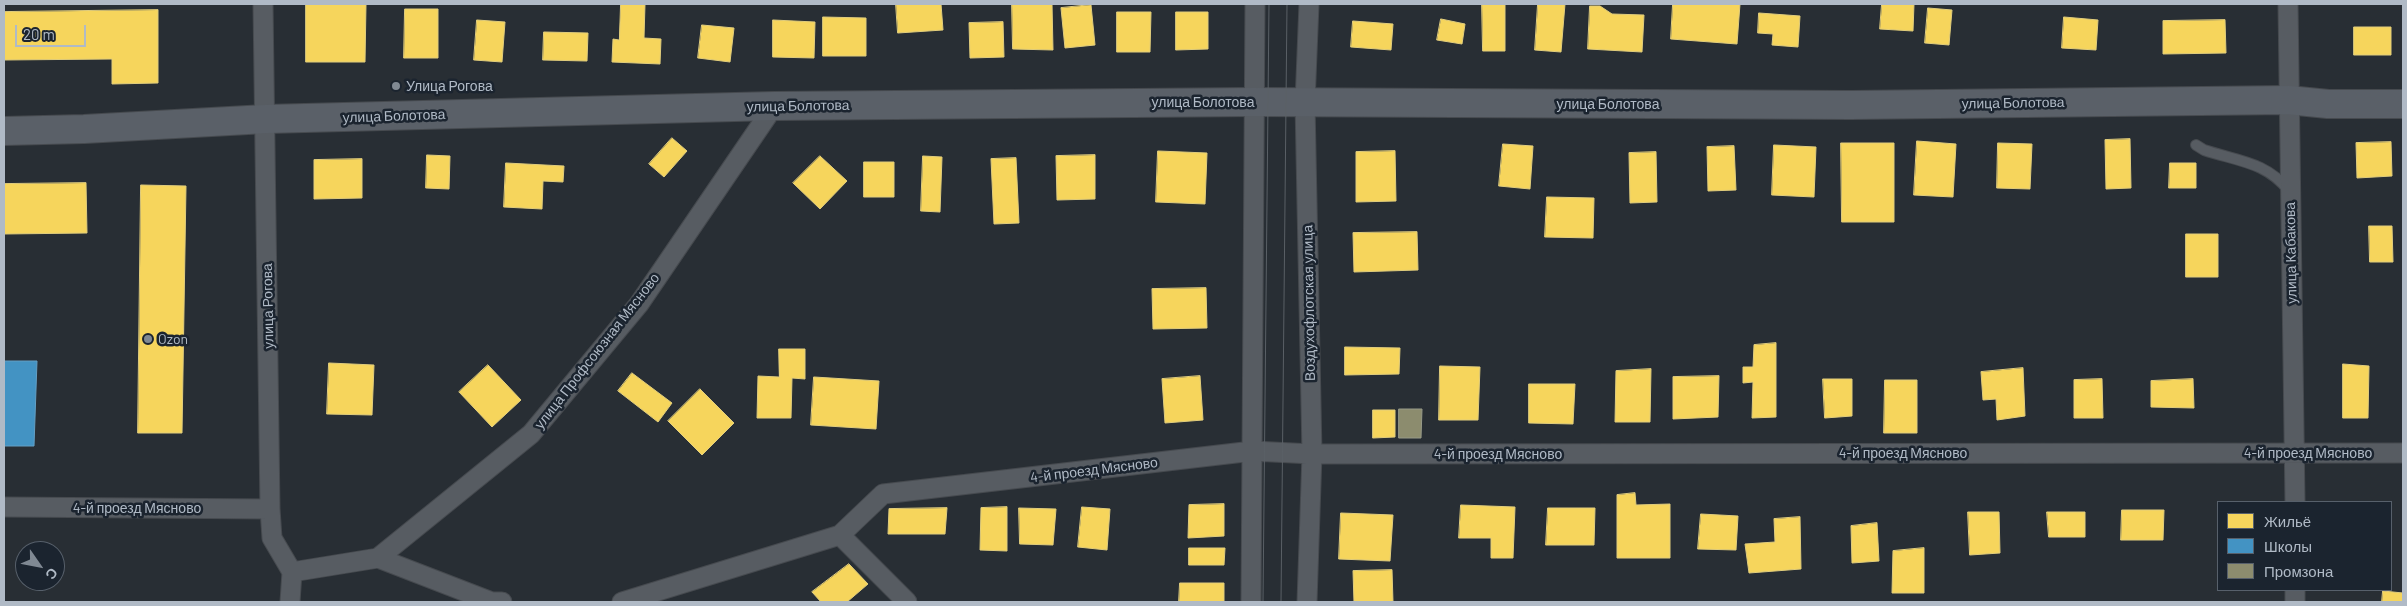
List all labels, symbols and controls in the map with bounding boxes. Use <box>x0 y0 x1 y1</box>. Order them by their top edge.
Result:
scale bar <box>18 15 89 47</box>
text: 20 m <box>23 25 55 43</box>
place label: Улица Рогова <box>406 78 493 94</box>
marker: Улица Рогова <box>390 80 402 92</box>
street label: улица Болотова <box>1152 94 1254 110</box>
street label: улица Болотова <box>1961 94 2065 112</box>
street label: улица Болотова <box>1557 96 1659 112</box>
street label: улица Болотова <box>746 97 850 115</box>
street label: улица Болотова <box>342 106 446 126</box>
street label: улица Кабакова <box>2282 202 2300 304</box>
street label: Воздухофлотская улица <box>1299 225 1319 381</box>
street label: улица Рогова <box>259 263 277 349</box>
street label: улица Профсоюзная Мясново <box>531 270 663 432</box>
place label: Ozon <box>158 331 188 347</box>
marker: Ozon <box>142 333 154 345</box>
street label: 4-й проезд Мясново <box>1839 445 1967 461</box>
street label: 4-й проезд Мясново <box>2244 445 2372 461</box>
street label: 4-й проезд Мясново <box>1434 446 1562 462</box>
street label: 4-й проезд Мясново <box>1029 454 1159 486</box>
street label: 4-й проезд Мясново <box>73 500 201 516</box>
legend <box>2217 501 2392 591</box>
text: Жильё <box>2264 512 2311 530</box>
text: Школы <box>2264 537 2312 555</box>
north arrow <box>15 541 65 591</box>
text: Промзона <box>2264 562 2333 580</box>
text: С <box>42 565 62 583</box>

